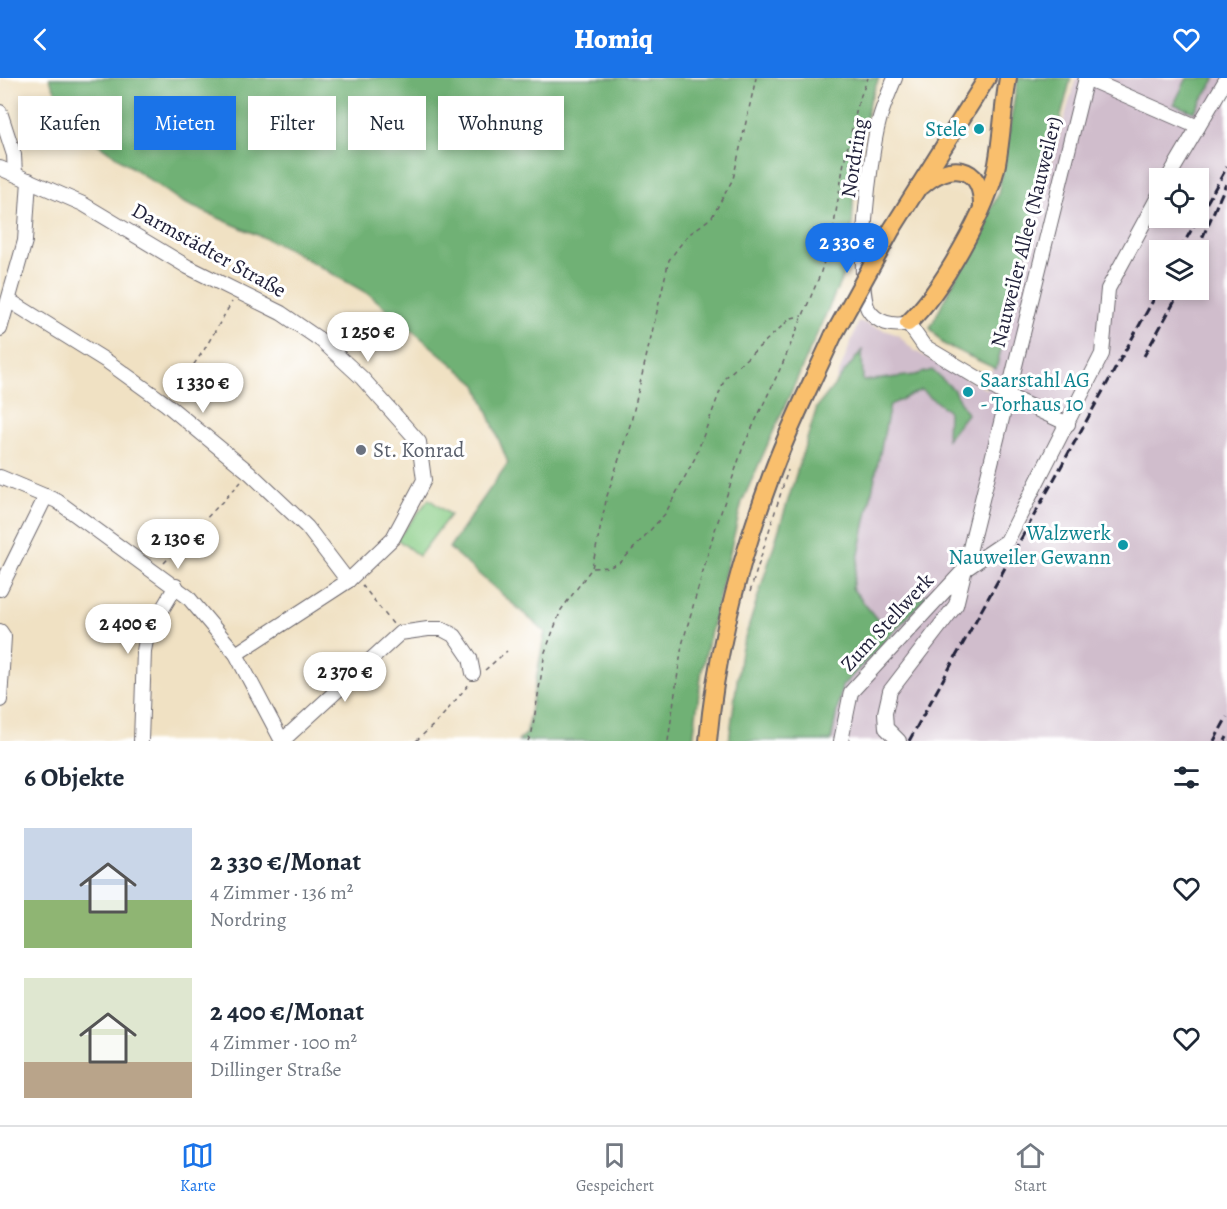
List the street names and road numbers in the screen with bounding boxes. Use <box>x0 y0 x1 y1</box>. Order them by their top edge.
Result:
street label: Nauweiler Allee (Nauweiler) <box>984 114 1068 350</box>
street label: Nordring <box>834 116 874 200</box>
street label: Darmstädter Straße <box>127 196 291 304</box>
street label: Zum Stellwerk <box>834 566 940 677</box>

